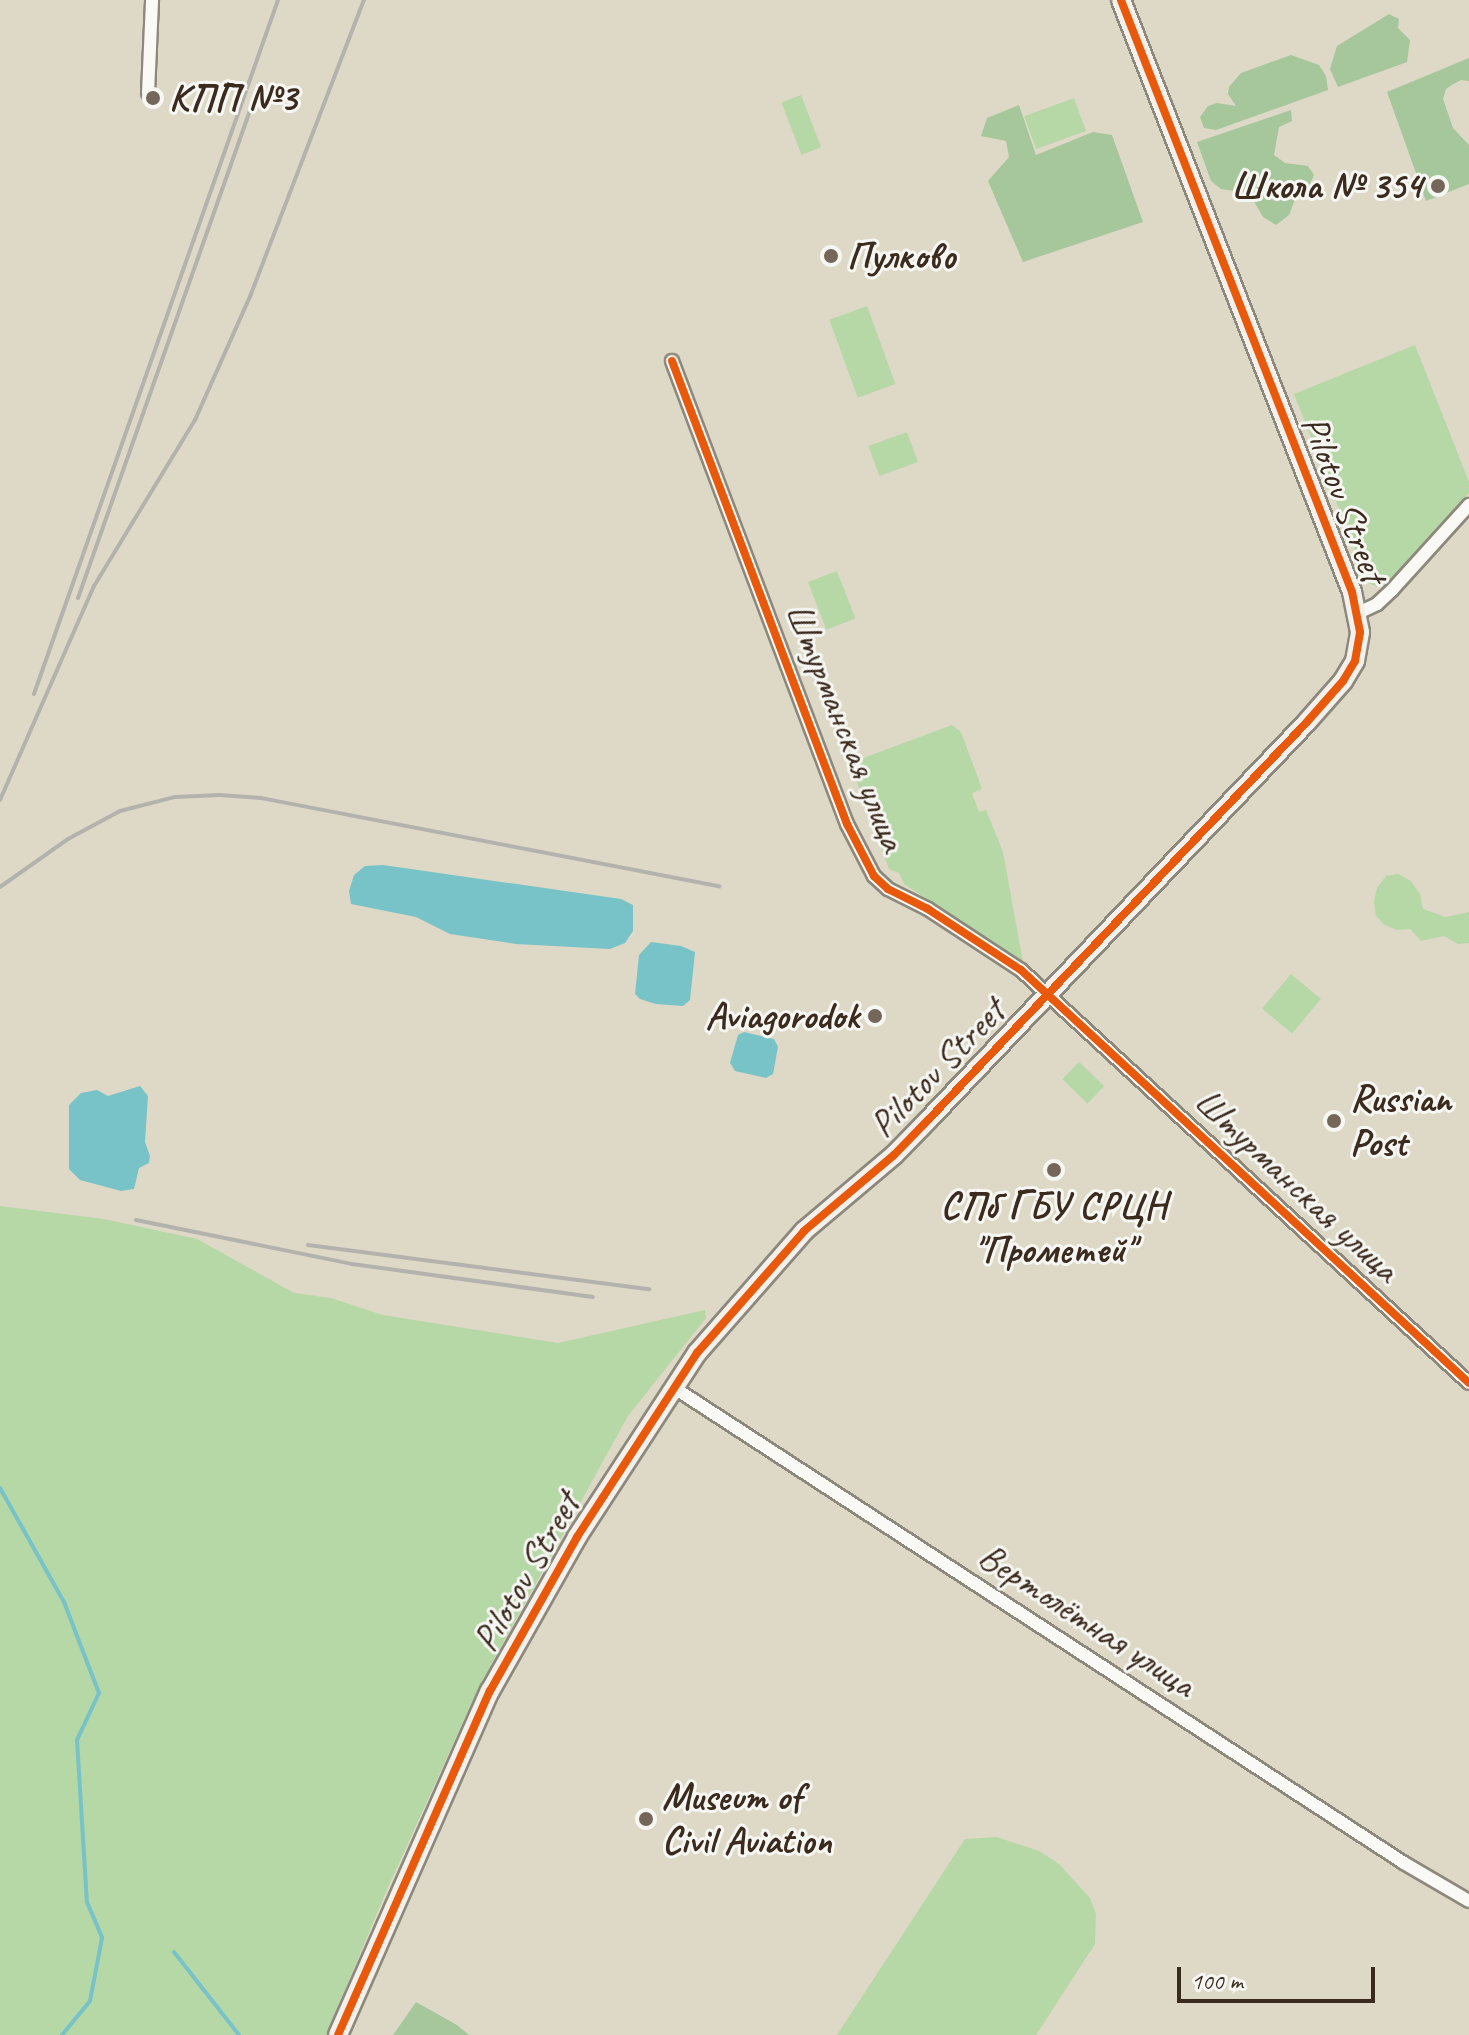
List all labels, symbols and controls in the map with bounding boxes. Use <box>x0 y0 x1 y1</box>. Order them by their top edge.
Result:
place label: КПП №3 <box>169 75 297 121</box>
marker: КПП №3 <box>144 89 162 107</box>
place label: Школа № 354 <box>1231 163 1422 209</box>
marker: Школа № 354 <box>1429 177 1447 195</box>
place label: Пулково <box>847 233 956 279</box>
marker: Пулково <box>822 247 840 265</box>
street label: Pilotov Street <box>1291 409 1397 589</box>
street label: Штурманская улица <box>775 595 917 859</box>
street label: Pilotov Street <box>860 989 1014 1147</box>
place label: Aviagorodok <box>706 993 859 1039</box>
marker: Aviagorodok <box>866 1007 884 1025</box>
place label: Russian Post <box>1350 1076 1451 1166</box>
street label: Штурманская улица <box>1184 1078 1410 1292</box>
marker: Russian Post <box>1325 1112 1343 1130</box>
marker: СПб ГБУ СРЦН "Прометей" <box>1045 1161 1063 1179</box>
place label: СПб ГБУ СРЦН "Прометей" <box>942 1183 1166 1272</box>
street label: Pilotov Street <box>462 1485 590 1659</box>
street label: Вертолётная улица <box>969 1532 1205 1708</box>
place label: Museum of Civil Aviation <box>662 1774 830 1864</box>
marker: Museum of Civil Aviation <box>637 1810 655 1828</box>
scale bar <box>1181 1951 1379 2001</box>
text: 100 m <box>1191 1966 1243 1996</box>

